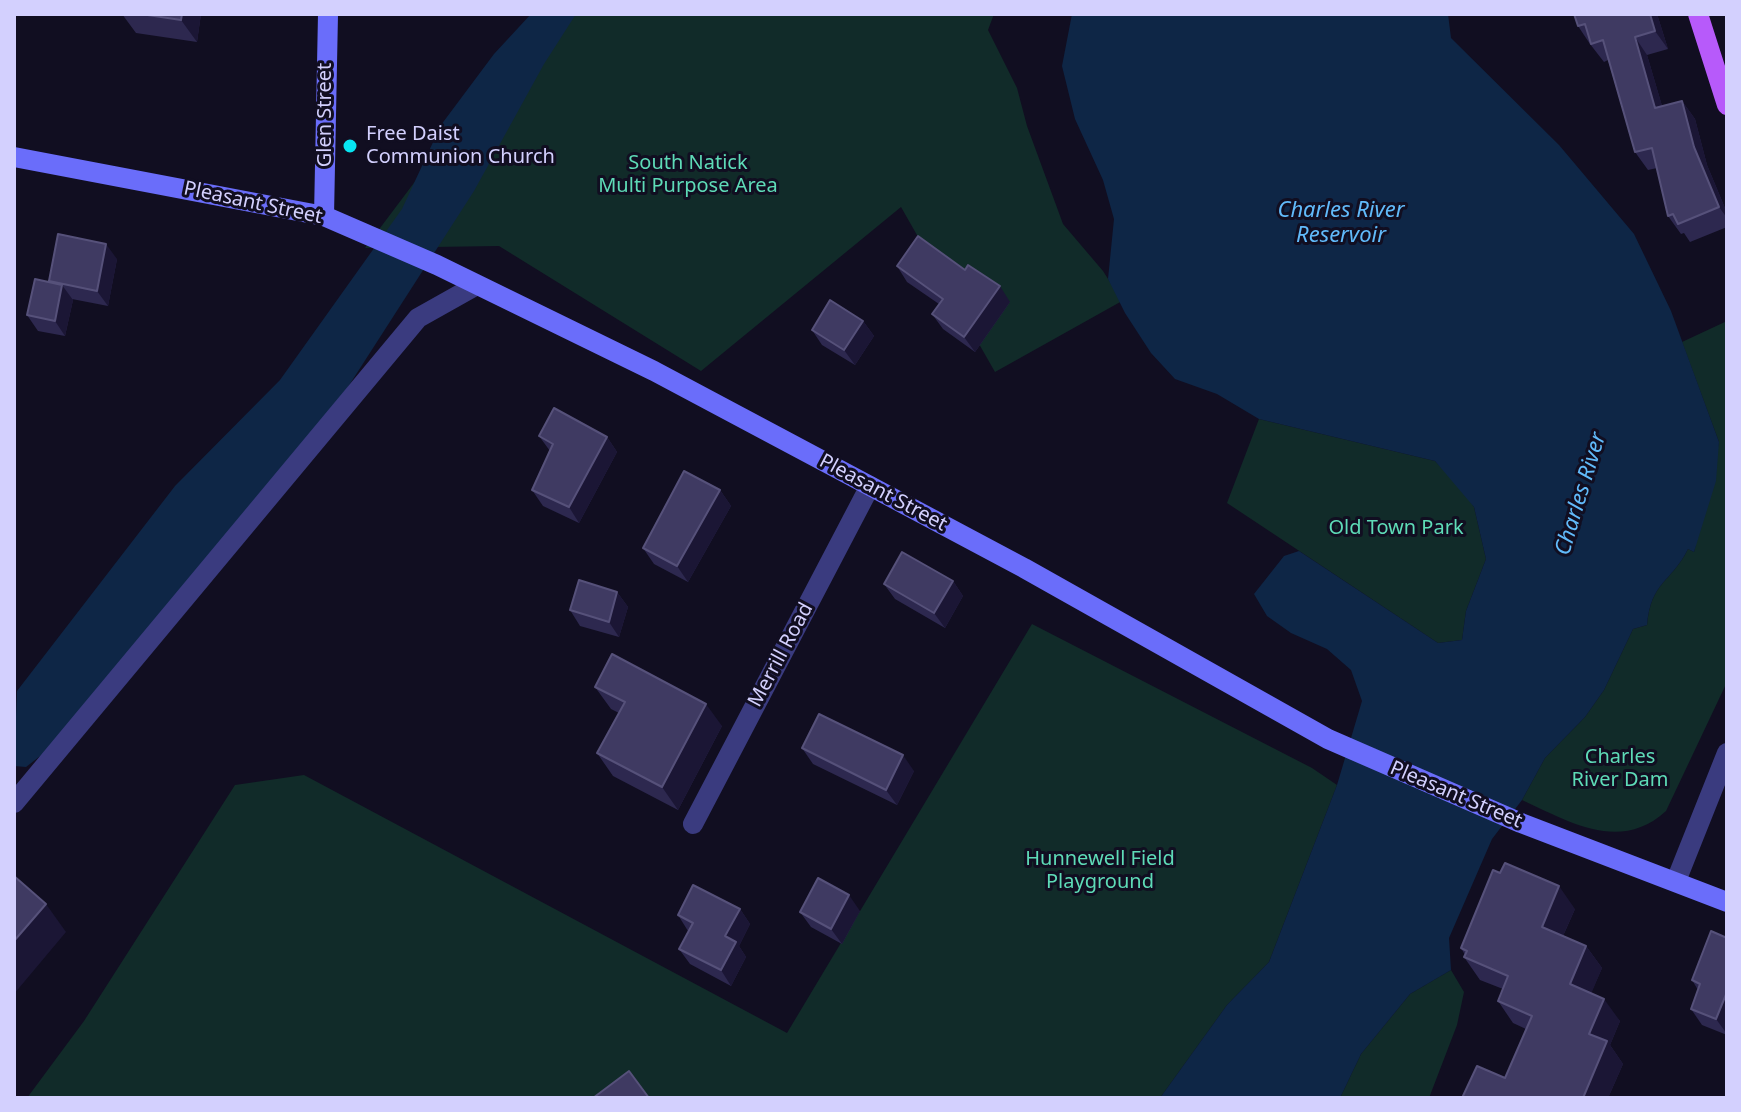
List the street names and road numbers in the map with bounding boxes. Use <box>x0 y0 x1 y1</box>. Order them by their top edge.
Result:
street label: Glen Street <box>313 63 337 167</box>
street label: Pleasant Street <box>181 177 325 229</box>
street label: Pleasant Street <box>815 449 951 537</box>
street label: Merrill Road <box>743 599 819 711</box>
street label: Pleasant Street <box>1386 756 1526 834</box>

